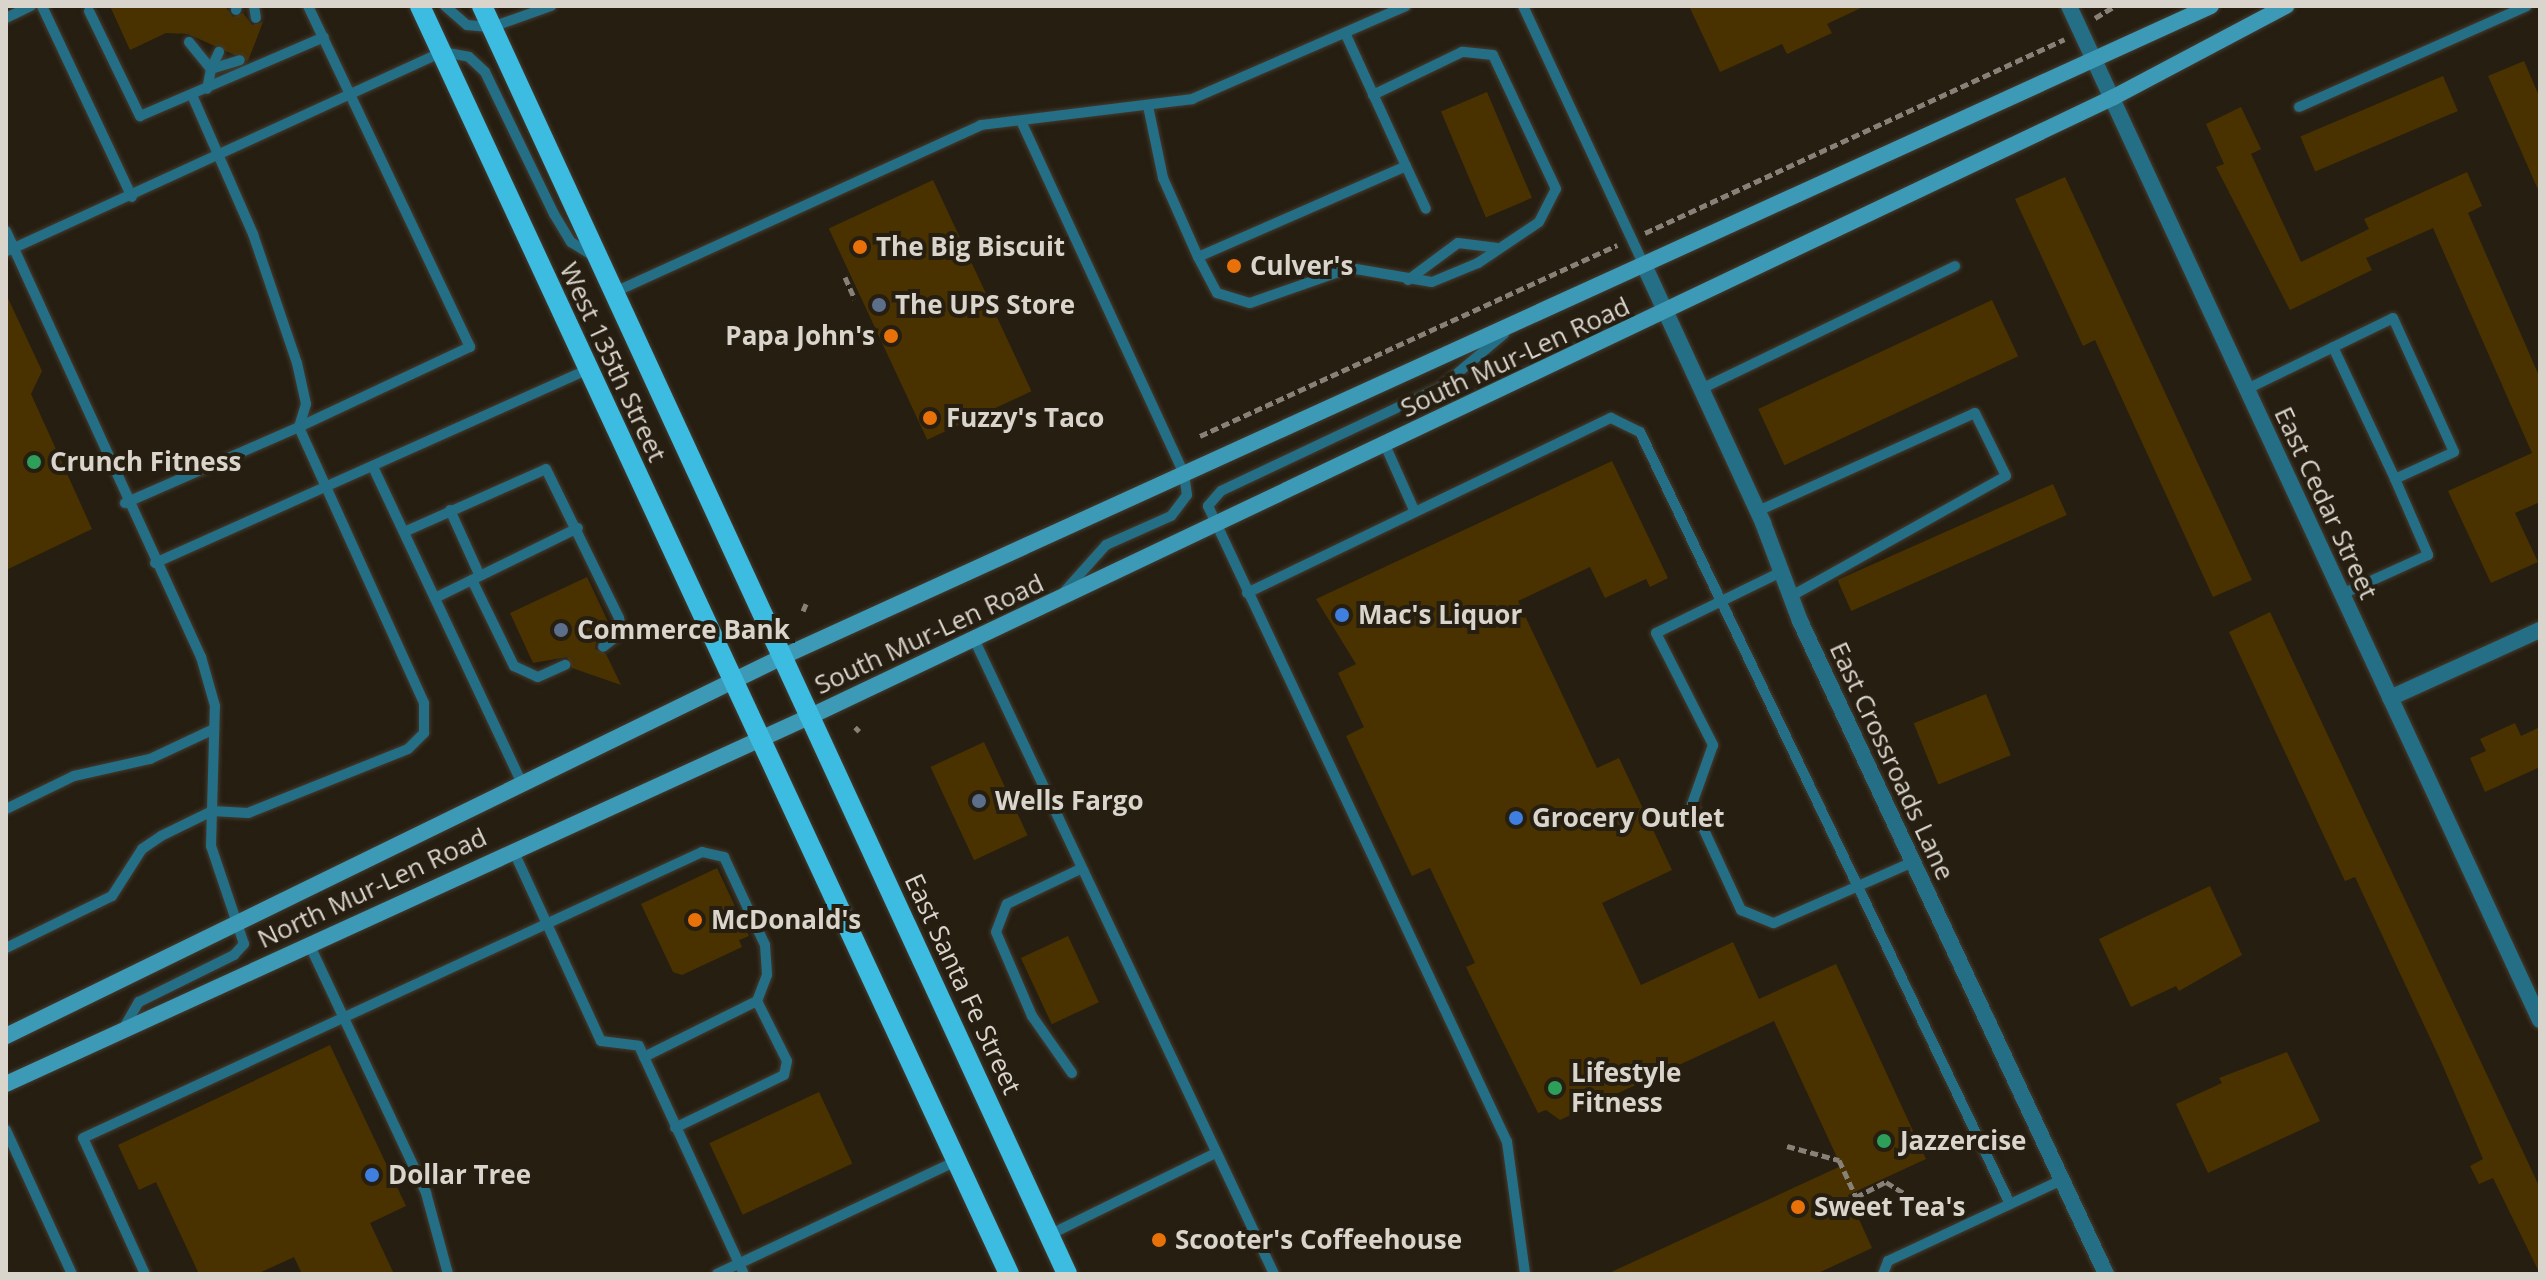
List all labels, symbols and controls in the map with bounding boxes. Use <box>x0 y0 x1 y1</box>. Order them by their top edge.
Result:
place label: The Big Biscuit <box>876 231 1065 263</box>
marker: The Big Biscuit <box>851 238 869 256</box>
place label: Culver's <box>1250 250 1353 282</box>
street label: West 135th Street <box>553 257 673 467</box>
marker: Culver's <box>1225 257 1243 275</box>
place label: The UPS Store <box>895 289 1075 321</box>
street label: South Mur-Len Road <box>1396 290 1634 424</box>
marker: The UPS Store <box>870 296 888 314</box>
place label: Papa John's <box>725 320 875 352</box>
marker: Papa John's <box>882 327 900 345</box>
place label: Fuzzy's Taco <box>946 402 1104 434</box>
street label: East Cedar Street <box>2268 402 2384 604</box>
marker: Fuzzy's Taco <box>921 409 939 427</box>
place label: Crunch Fitness <box>50 446 242 478</box>
marker: Crunch Fitness <box>25 453 43 471</box>
street label: South Mur-Len Road <box>810 567 1048 701</box>
place label: Mac's Liquor <box>1358 599 1522 631</box>
marker: Mac's Liquor <box>1333 606 1351 624</box>
place label: Commerce Bank <box>577 614 790 646</box>
marker: Commerce Bank <box>552 621 570 639</box>
street label: East Crossroads Lane <box>1823 637 1961 885</box>
place label: Wells Fargo <box>995 785 1144 817</box>
marker: Wells Fargo <box>970 792 988 810</box>
place label: Grocery Outlet <box>1532 802 1724 834</box>
marker: Grocery Outlet <box>1507 809 1525 827</box>
street label: North Mur-Len Road <box>253 821 491 955</box>
street label: East Santa Fe Street <box>898 869 1028 1099</box>
place label: McDonald's <box>711 904 861 936</box>
marker: McDonald's <box>686 911 704 929</box>
place label: Lifestyle Fitness <box>1571 1057 1681 1118</box>
marker: Lifestyle Fitness <box>1546 1079 1564 1097</box>
place label: Jazzercise <box>1900 1125 2026 1157</box>
marker: Jazzercise <box>1875 1132 1893 1150</box>
place label: Dollar Tree <box>388 1159 531 1191</box>
marker: Dollar Tree <box>363 1166 381 1184</box>
place label: Sweet Tea's <box>1814 1191 1965 1223</box>
marker: Sweet Tea's <box>1789 1198 1807 1216</box>
place label: Scooter's Coffeehouse <box>1175 1224 1462 1256</box>
marker: Scooter's Coffeehouse <box>1150 1231 1168 1249</box>

